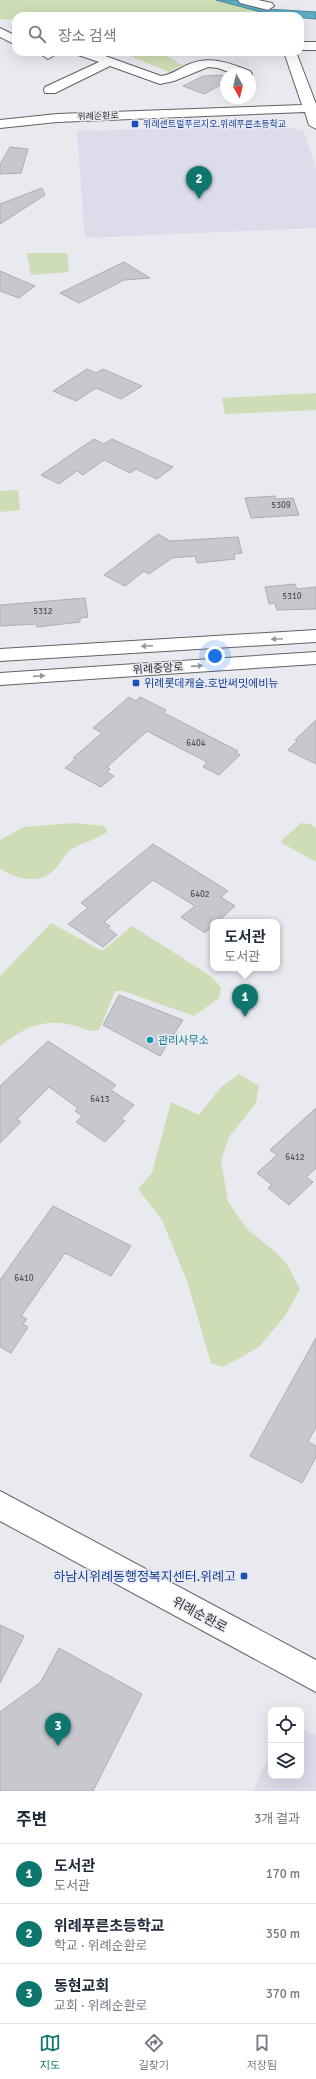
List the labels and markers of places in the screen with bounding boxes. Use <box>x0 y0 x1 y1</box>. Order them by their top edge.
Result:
place label: 위례센트럴푸르지오.위례푸른초등학교 <box>143 118 286 130</box>
marker: 위례센트럴푸르지오.위례푸른초등학교 <box>130 119 140 129</box>
pin: 2 <box>186 166 212 199</box>
place label: 위례롯데캐슬.호반써밋에비뉴 <box>144 677 278 690</box>
marker: 위례롯데캐슬.호반써밋에비뉴 <box>131 678 141 688</box>
pin: 1 <box>232 984 258 1017</box>
place label: 관리사무소 <box>158 1034 209 1047</box>
marker: 관리사무소 <box>145 1035 155 1045</box>
place label: 하남시위례동행정복지센터.위례고 <box>53 1569 236 1585</box>
marker: 하남시위례동행정복지센터.위례고 <box>239 1571 249 1581</box>
pin: 3 <box>45 1713 71 1746</box>

